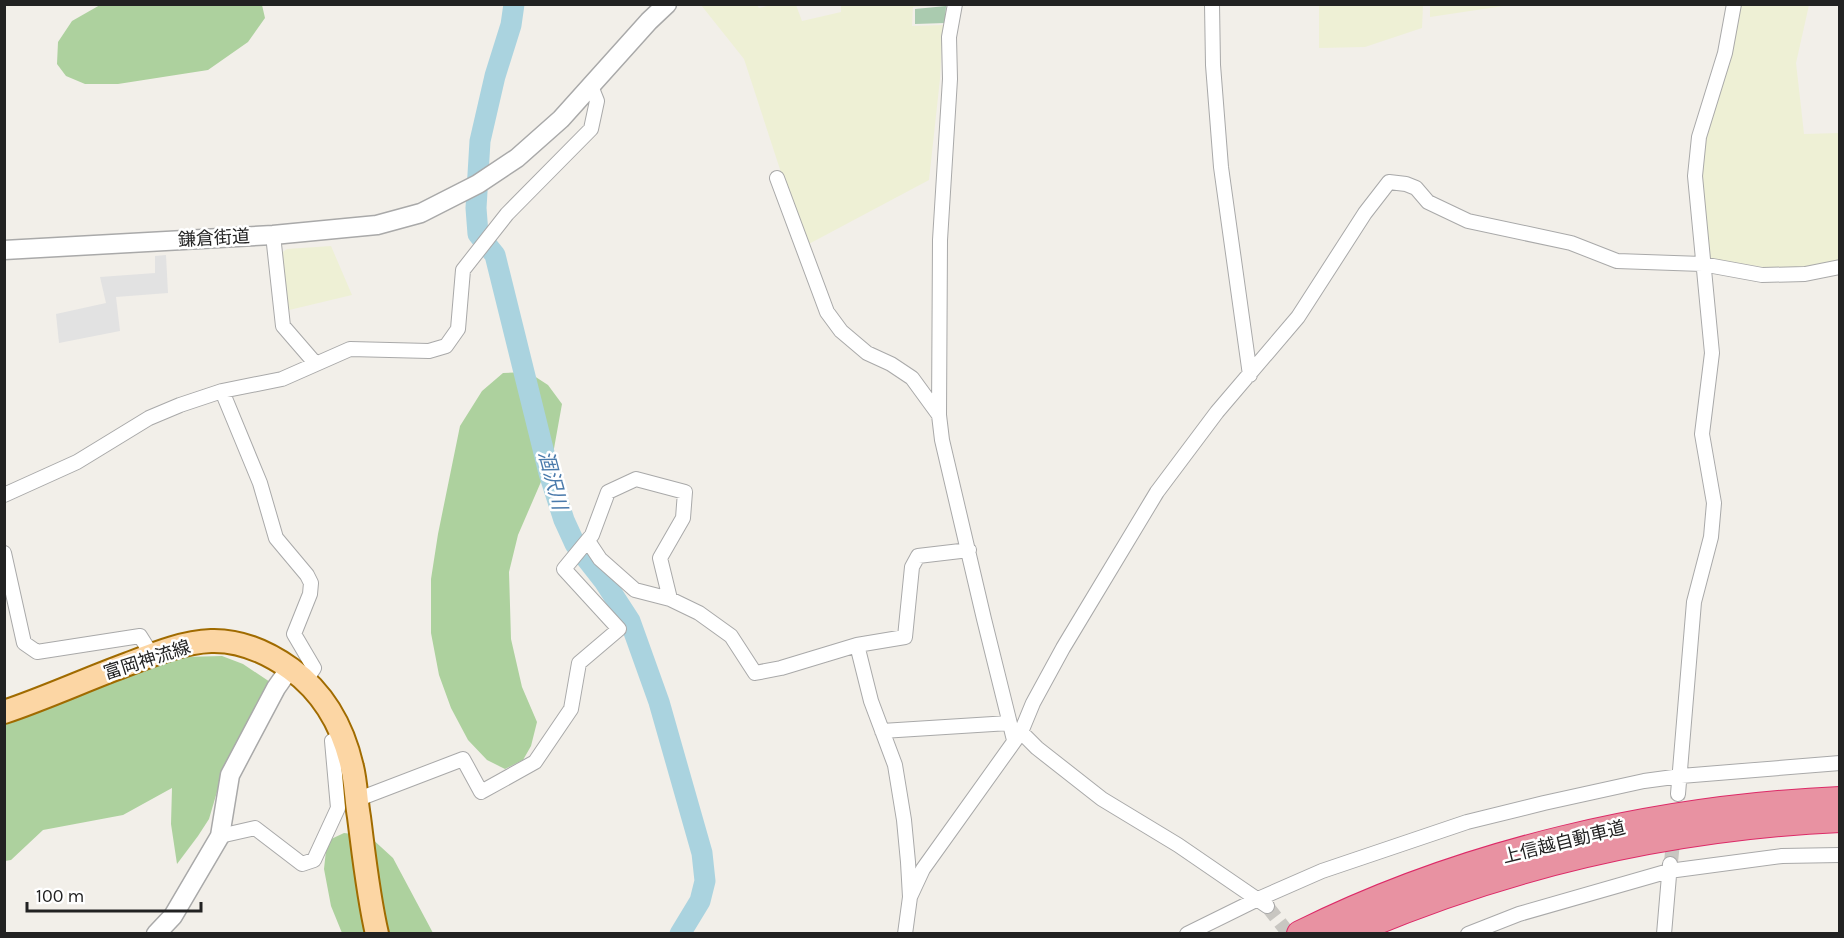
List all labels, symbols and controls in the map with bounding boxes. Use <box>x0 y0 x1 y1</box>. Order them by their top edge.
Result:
street label: 鎌倉街道 <box>177 225 251 251</box>
water label: 涸沢川 <box>534 448 572 514</box>
street label: 富岡神流線 <box>101 636 193 684</box>
street label: 上信越自動車道 <box>1500 816 1628 868</box>
scale bar <box>27 875 201 913</box>
text: 100 m <box>36 885 84 907</box>

